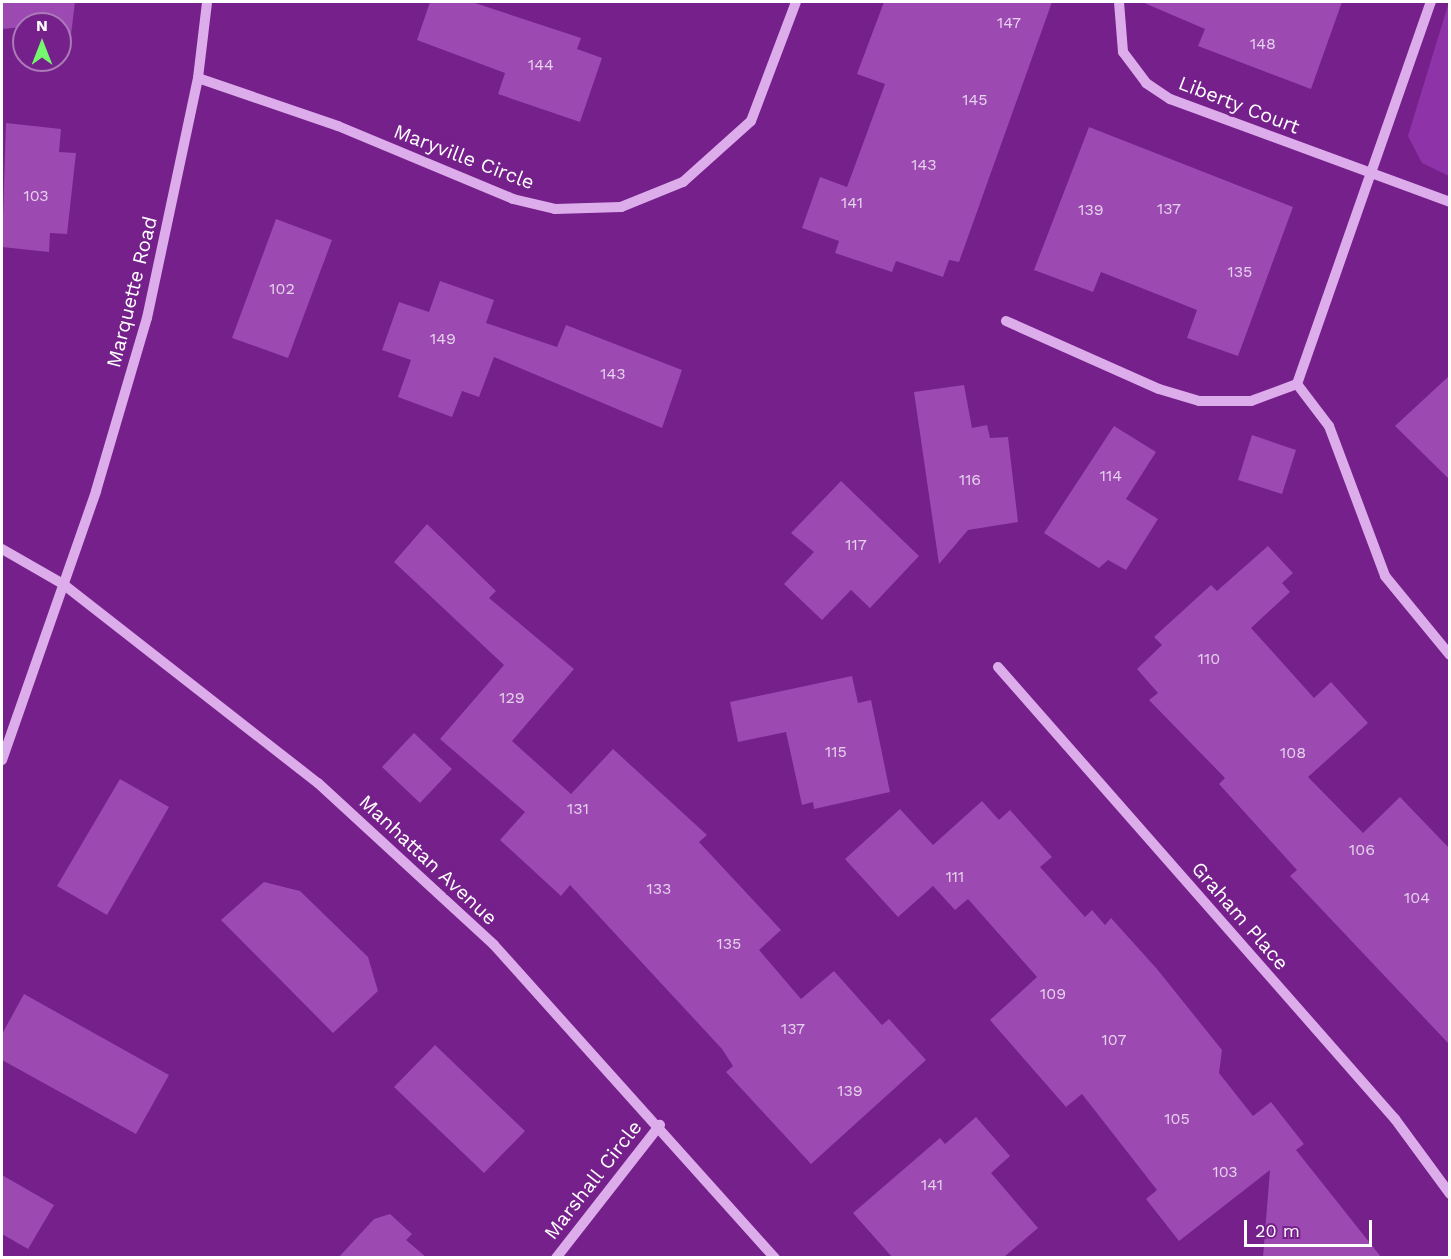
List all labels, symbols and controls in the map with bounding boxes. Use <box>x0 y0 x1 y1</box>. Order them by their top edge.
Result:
north arrow <box>12 12 72 72</box>
house number: 147 <box>997 13 1021 33</box>
text: N <box>36 16 48 35</box>
house number: 148 <box>1250 34 1276 54</box>
house number: 144 <box>528 55 554 75</box>
street label: Liberty Court <box>1175 71 1303 139</box>
house number: 145 <box>962 90 988 110</box>
street label: Maryville Circle <box>390 119 538 195</box>
house number: 143 <box>911 155 937 175</box>
house number: 103 <box>23 186 49 206</box>
house number: 141 <box>841 193 863 213</box>
house number: 137 <box>1157 199 1181 219</box>
house number: 139 <box>1078 200 1104 220</box>
street label: Marquette Road <box>102 214 162 370</box>
house number: 135 <box>1228 262 1252 282</box>
house number: 102 <box>269 279 295 299</box>
house number: 149 <box>430 329 456 349</box>
house number: 143 <box>600 364 626 384</box>
house number: 114 <box>1100 466 1122 486</box>
house number: 116 <box>959 470 981 490</box>
house number: 117 <box>845 535 867 555</box>
house number: 110 <box>1198 649 1220 669</box>
house number: 129 <box>499 688 525 708</box>
house number: 115 <box>825 742 847 762</box>
house number: 108 <box>1280 743 1306 763</box>
street label: Manhattan Avenue <box>354 790 502 930</box>
house number: 131 <box>567 799 589 819</box>
house number: 106 <box>1349 840 1375 860</box>
street label: Graham Place <box>1186 857 1294 975</box>
house number: 111 <box>946 867 964 887</box>
house number: 133 <box>647 879 671 899</box>
house number: 104 <box>1404 888 1430 908</box>
house number: 135 <box>717 934 741 954</box>
house number: 109 <box>1040 984 1066 1004</box>
house number: 137 <box>781 1019 805 1039</box>
house number: 107 <box>1102 1030 1126 1050</box>
house number: 139 <box>837 1081 863 1101</box>
house number: 105 <box>1164 1109 1190 1129</box>
street label: Marshall Circle <box>539 1115 647 1245</box>
house number: 103 <box>1212 1162 1238 1182</box>
house number: 141 <box>921 1175 943 1195</box>
scale bar <box>1247 1208 1374 1246</box>
text: 20 m <box>1255 1220 1300 1241</box>

